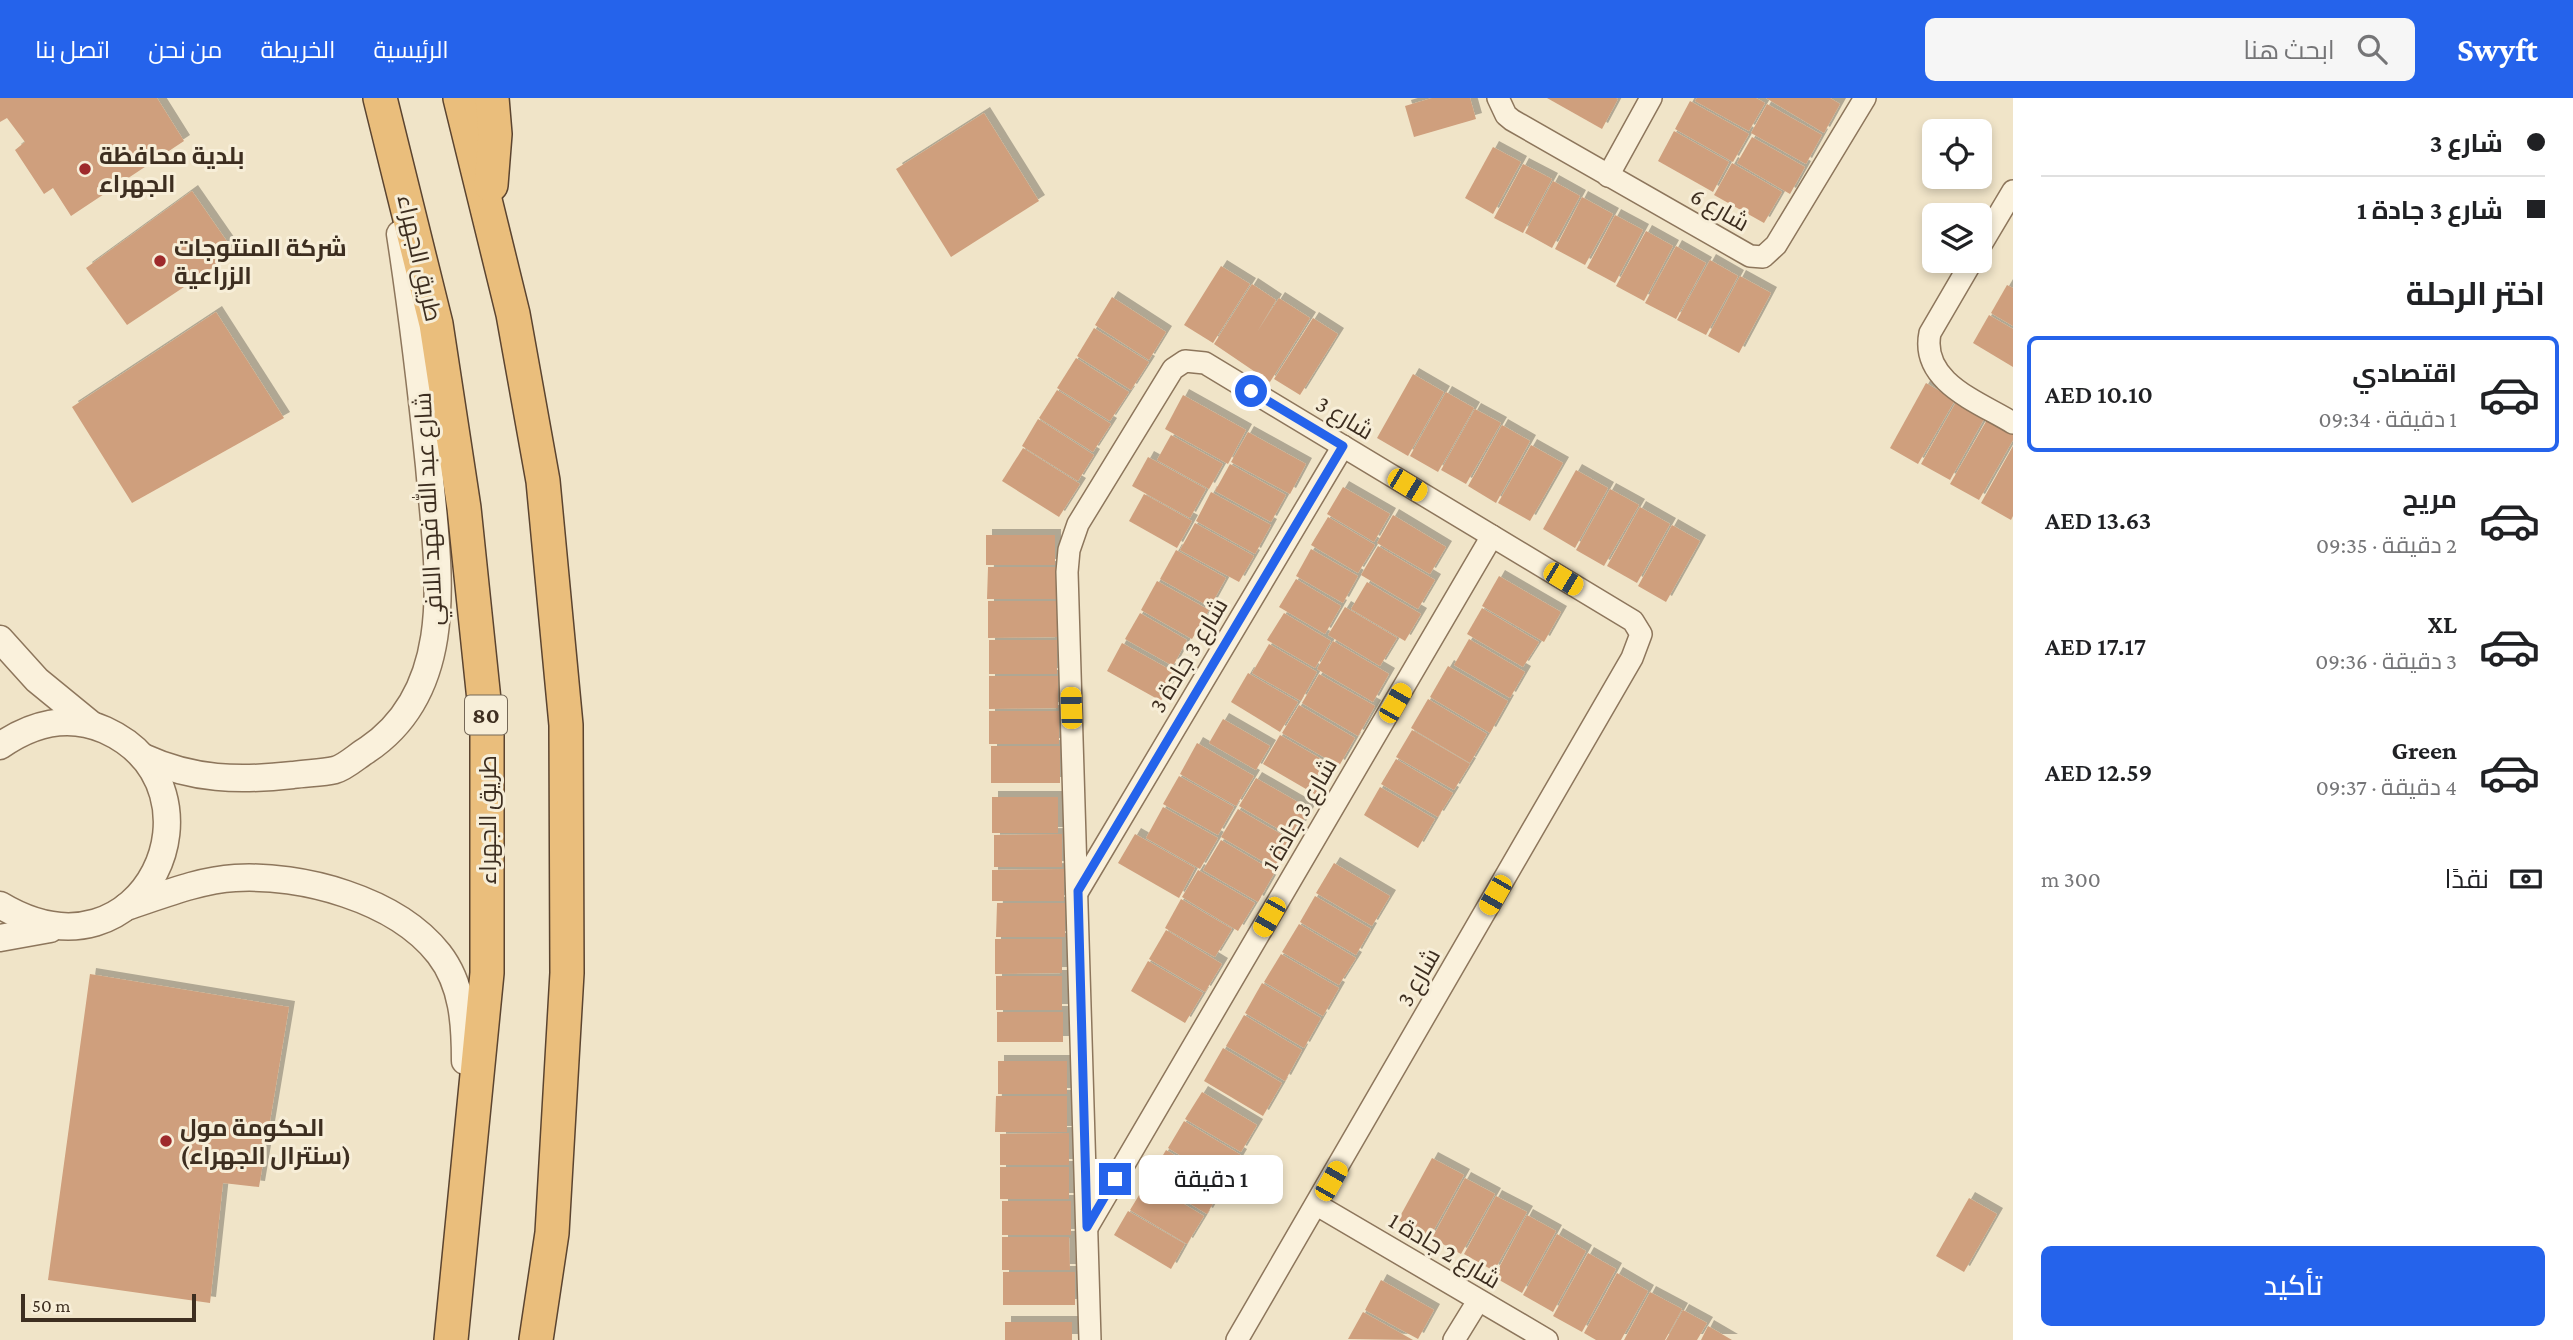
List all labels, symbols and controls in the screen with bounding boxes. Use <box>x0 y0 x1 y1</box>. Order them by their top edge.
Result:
search box <box>1925 18 2415 81</box>
icon: search <box>2353 30 2391 68</box>
text: Swyft <box>2457 31 2538 68</box>
text: اتصل بنا <box>35 36 110 63</box>
text: من نحن <box>148 36 223 63</box>
text: الخريطة <box>261 36 335 63</box>
text: الرئيسية <box>373 36 449 63</box>
text: ابحث هنا <box>2243 36 2335 65</box>
map controls <box>1922 119 1992 273</box>
button: locate <box>1922 119 1992 189</box>
text: شارع 3 <box>2430 129 2503 158</box>
place label: بلدية محافظة الجهراء <box>99 142 245 198</box>
marker: بلدية محافظة الجهراء <box>77 161 93 177</box>
street label: شارع 6 <box>1684 182 1754 239</box>
street label: طريق الجهراء <box>390 192 448 325</box>
text: شارع 3 جادة 1 <box>2357 196 2503 225</box>
button: layers <box>1922 203 1992 273</box>
place label: شركة المنتوجات الزراعية <box>174 234 347 290</box>
marker: شركة المنتوجات الزراعية <box>152 253 168 269</box>
text: اختر الرحلة <box>2406 276 2545 312</box>
text: اقتصادي <box>2352 359 2457 388</box>
icon: car <box>2478 363 2541 426</box>
route start <box>1235 375 1267 407</box>
text: AED 10.10 <box>2045 380 2153 409</box>
street label: شارع 3 <box>1310 389 1379 447</box>
street label: شارع عبد الله فهد اللافي <box>406 391 454 627</box>
text: 1 دقيقة · 09:34 <box>2318 406 2457 432</box>
car <box>1384 465 1431 505</box>
text: مريح <box>2402 485 2457 514</box>
icon: car <box>2478 489 2541 552</box>
text: AED 13.63 <box>2045 506 2151 535</box>
text: 2 دقيقة · 09:35 <box>2316 532 2457 558</box>
car <box>1540 559 1587 599</box>
street label: شارع 3 جادة 3 <box>1143 593 1235 719</box>
text: XL <box>2428 610 2457 639</box>
icon: car <box>2478 615 2541 678</box>
text: AED 17.17 <box>2045 632 2146 661</box>
text: 3 دقيقة · 09:36 <box>2315 648 2457 674</box>
car <box>1376 680 1415 726</box>
car <box>1060 687 1083 729</box>
road number: 80 <box>465 695 507 734</box>
text: Green <box>2391 736 2457 765</box>
icon: car <box>2478 741 2541 804</box>
street label: شارع 3 جادة 1 <box>1256 753 1345 877</box>
street label: طريق الجهراء <box>474 755 503 885</box>
text: AED 12.59 <box>2045 758 2152 787</box>
text: 4 دقيقة · 09:37 <box>2316 774 2457 800</box>
icon: cash <box>2507 860 2545 898</box>
text: نقدًا <box>2445 865 2489 894</box>
text: 300 m <box>2041 866 2101 892</box>
car <box>1476 872 1515 918</box>
car <box>1250 894 1289 940</box>
street label: شارع 3 <box>1391 943 1448 1012</box>
place label: الحكومة مول (سنترال الجهراء) <box>180 1114 351 1170</box>
marker: الحكومة مول (سنترال الجهراء) <box>158 1133 174 1149</box>
callout: 1 دقيقة <box>1140 1154 1283 1204</box>
car <box>1312 1158 1351 1204</box>
route end <box>1099 1163 1131 1195</box>
text: 1 دقيقة <box>1174 1166 1248 1192</box>
street label: شارع 2 جادة 1 <box>1383 1206 1506 1296</box>
button: تأكيد <box>2041 1246 2545 1326</box>
scale bar <box>21 1291 196 1323</box>
text: 50 m <box>32 1295 71 1316</box>

